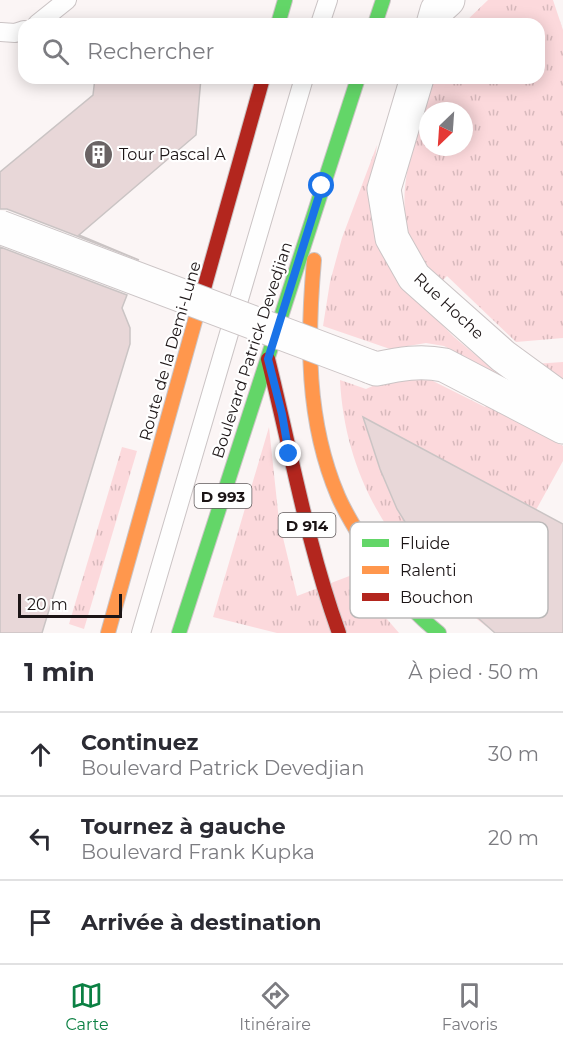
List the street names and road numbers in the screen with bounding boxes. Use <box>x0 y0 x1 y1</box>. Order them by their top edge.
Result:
street label: Boulevard Patrick Devedjian <box>208 239 296 461</box>
street label: Route de la Demi-Lune <box>135 259 205 443</box>
street label: Rue Hoche <box>410 269 488 343</box>
road number: D 993 <box>194 484 252 508</box>
road number: D 914 <box>278 513 336 537</box>

